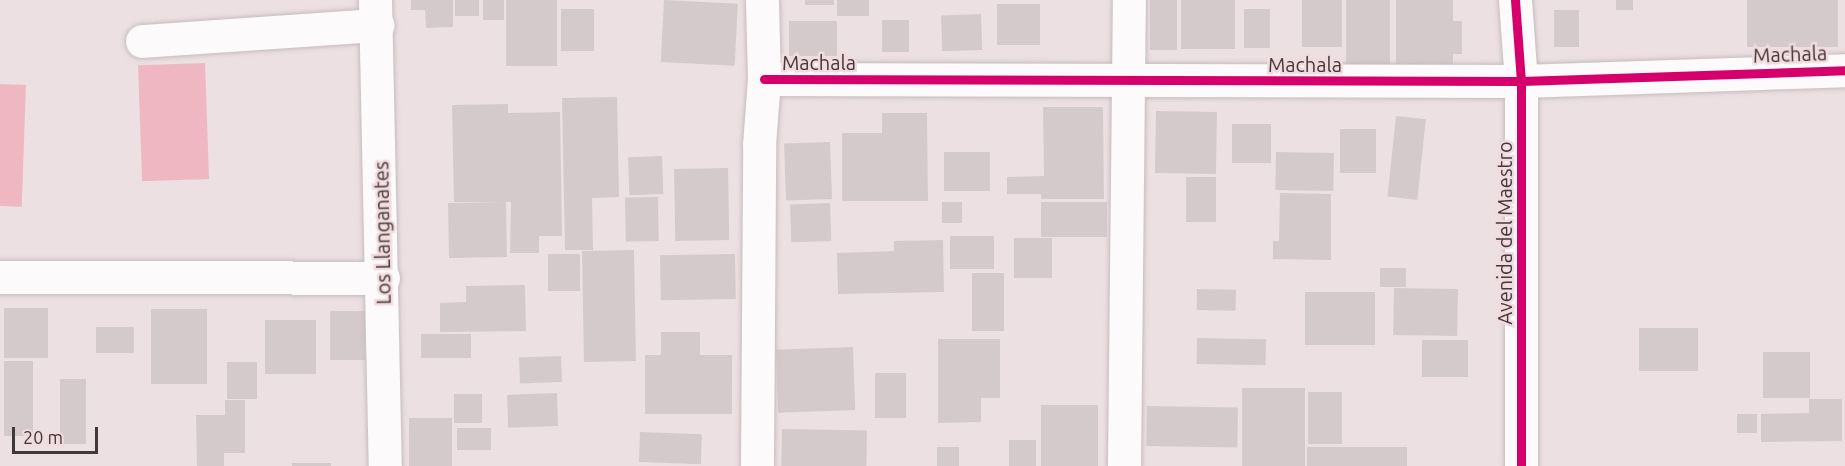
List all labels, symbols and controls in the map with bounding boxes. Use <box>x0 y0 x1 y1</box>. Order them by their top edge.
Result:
street label: Machala <box>1752 41 1828 67</box>
street label: Machala <box>782 50 856 74</box>
street label: Machala <box>1268 52 1342 76</box>
street label: Avenida del Maestro <box>1492 141 1516 325</box>
street label: Los Llanganates <box>369 161 395 305</box>
scale bar <box>15 415 100 453</box>
text: 20 m <box>23 427 63 447</box>

